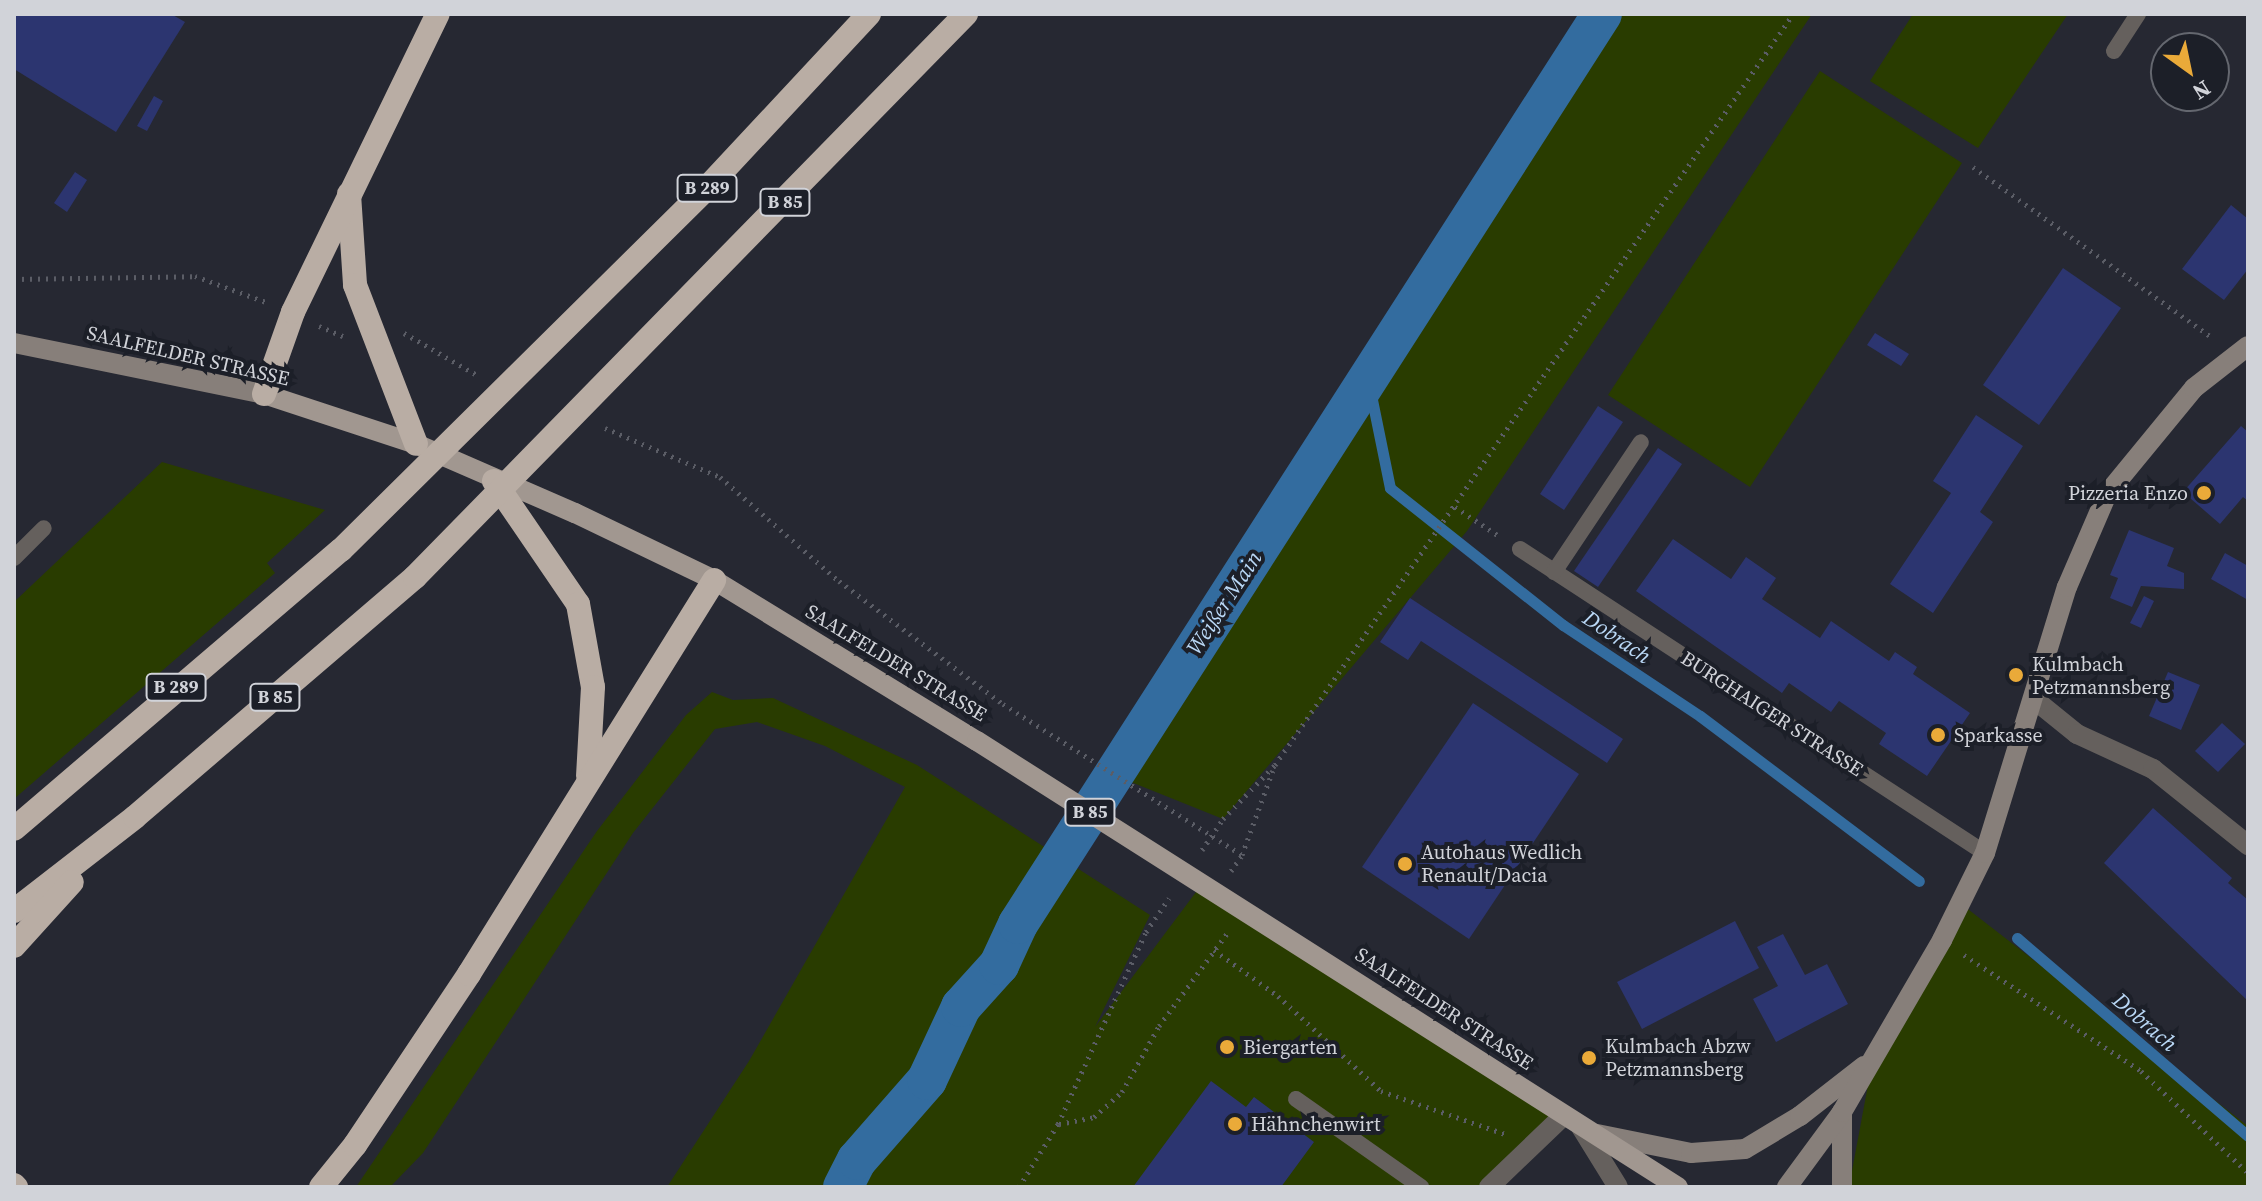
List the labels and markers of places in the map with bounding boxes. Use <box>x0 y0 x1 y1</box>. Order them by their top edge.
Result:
place label: Pizzeria Enzo <box>2068 481 2188 505</box>
marker: Pizzeria Enzo <box>2195 484 2213 502</box>
place label: Kulmbach Petzmannsberg <box>2032 652 2170 699</box>
marker: Kulmbach Petzmannsberg <box>2007 666 2025 684</box>
place label: Sparkasse <box>1954 723 2043 747</box>
marker: Sparkasse <box>1929 726 1947 744</box>
place label: Autohaus Wedlich Renault/Dacia <box>1421 840 1583 887</box>
marker: Autohaus Wedlich Renault/Dacia <box>1396 855 1414 873</box>
place label: Kulmbach Abzw Petzmannsberg <box>1605 1034 1751 1081</box>
place label: Biergarten <box>1243 1035 1338 1059</box>
marker: Biergarten <box>1218 1038 1236 1056</box>
marker: Kulmbach Abzw Petzmannsberg <box>1580 1049 1598 1067</box>
place label: Hähnchenwirt <box>1251 1112 1381 1136</box>
marker: Hähnchenwirt <box>1226 1115 1244 1133</box>

